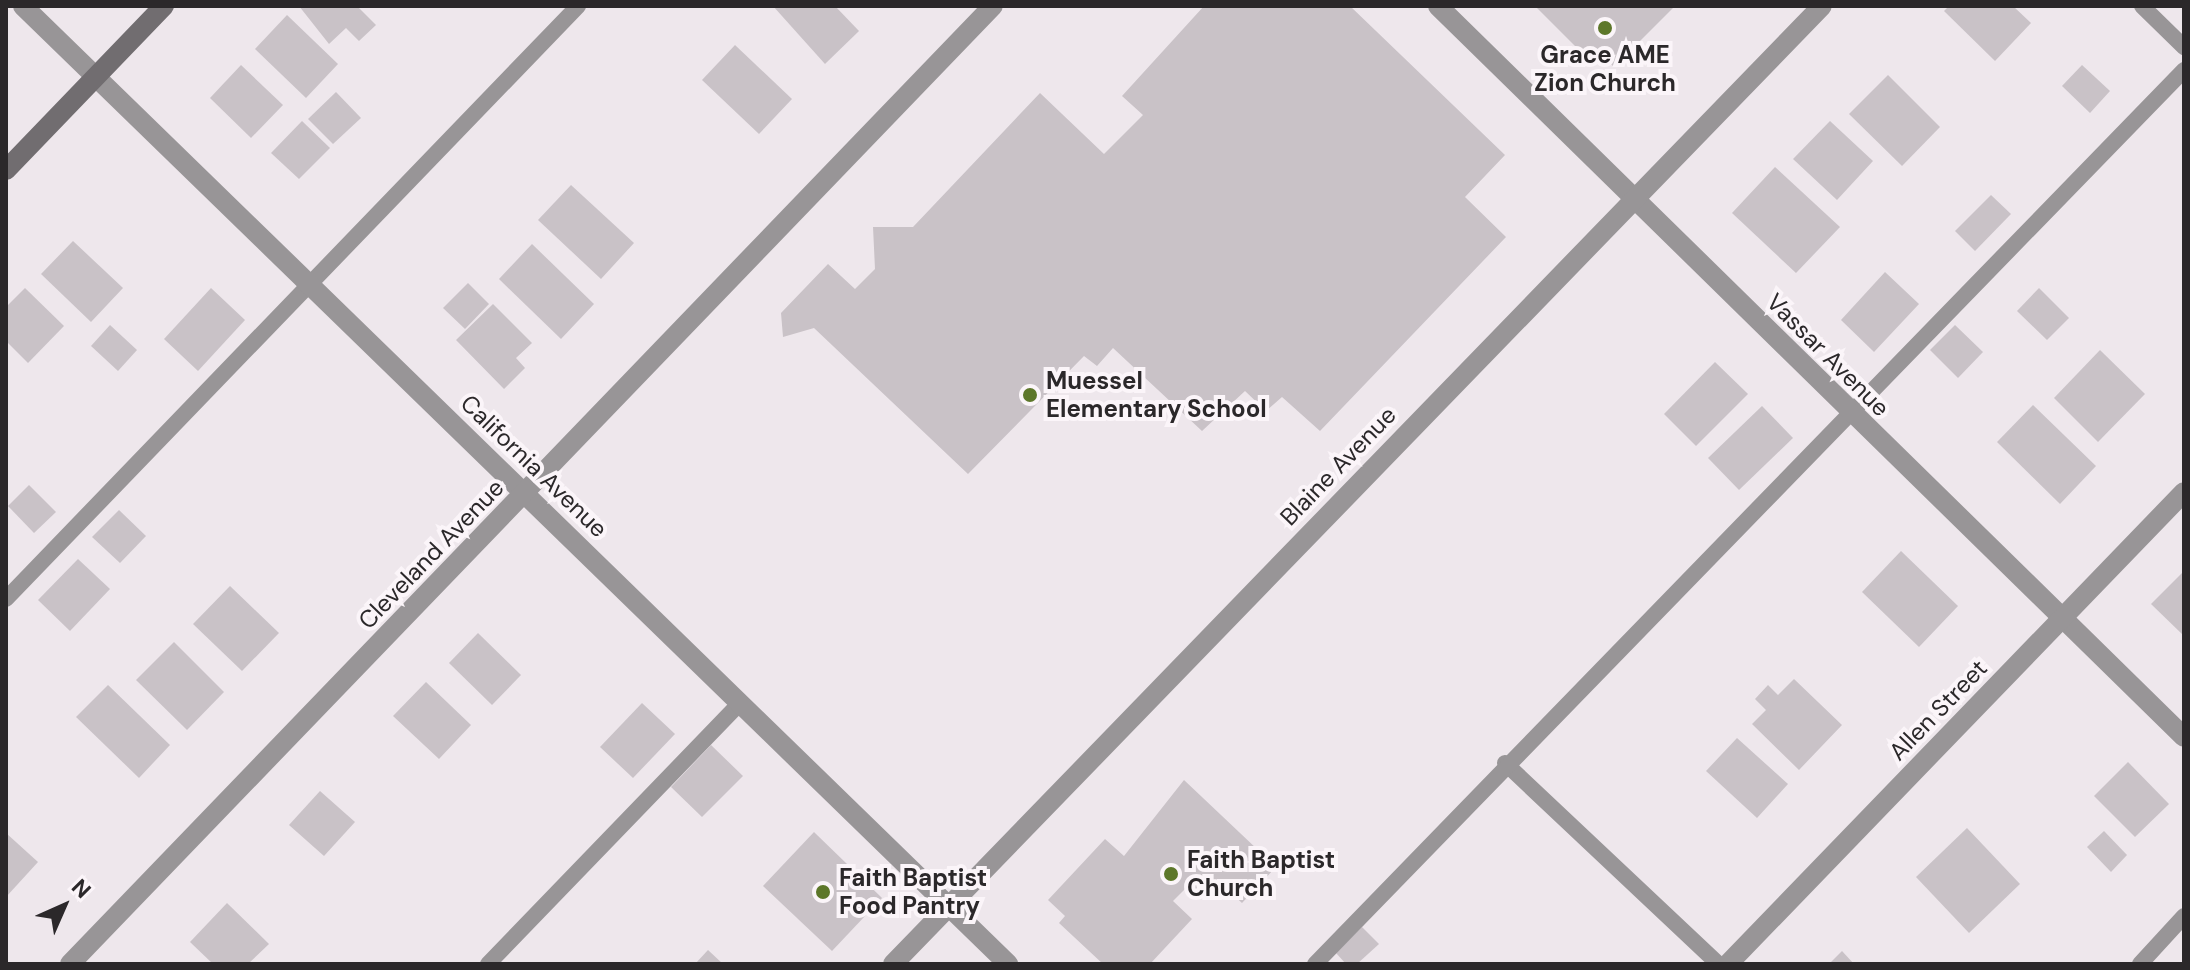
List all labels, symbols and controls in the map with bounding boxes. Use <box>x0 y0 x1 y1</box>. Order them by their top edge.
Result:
marker: Grace AME Zion Church <box>1596 19 1614 37</box>
place label: Grace AME Zion Church <box>1534 41 1676 97</box>
street label: Vassar Avenue <box>1761 288 1895 422</box>
place label: Muessel Elementary School <box>1046 367 1267 423</box>
marker: Muessel Elementary School <box>1021 386 1039 404</box>
street label: California Avenue <box>455 389 613 543</box>
street label: Blaine Avenue <box>1274 401 1402 531</box>
street label: Cleveland Avenue <box>352 473 510 635</box>
street label: Allen Street <box>1883 654 1993 766</box>
place label: Faith Baptist Church <box>1187 846 1335 902</box>
place label: Faith Baptist Food Pantry <box>839 864 987 920</box>
marker: Faith Baptist Church <box>1162 865 1180 883</box>
north arrow <box>24 866 104 946</box>
text: N <box>65 873 97 905</box>
marker: Faith Baptist Food Pantry <box>814 883 832 901</box>

